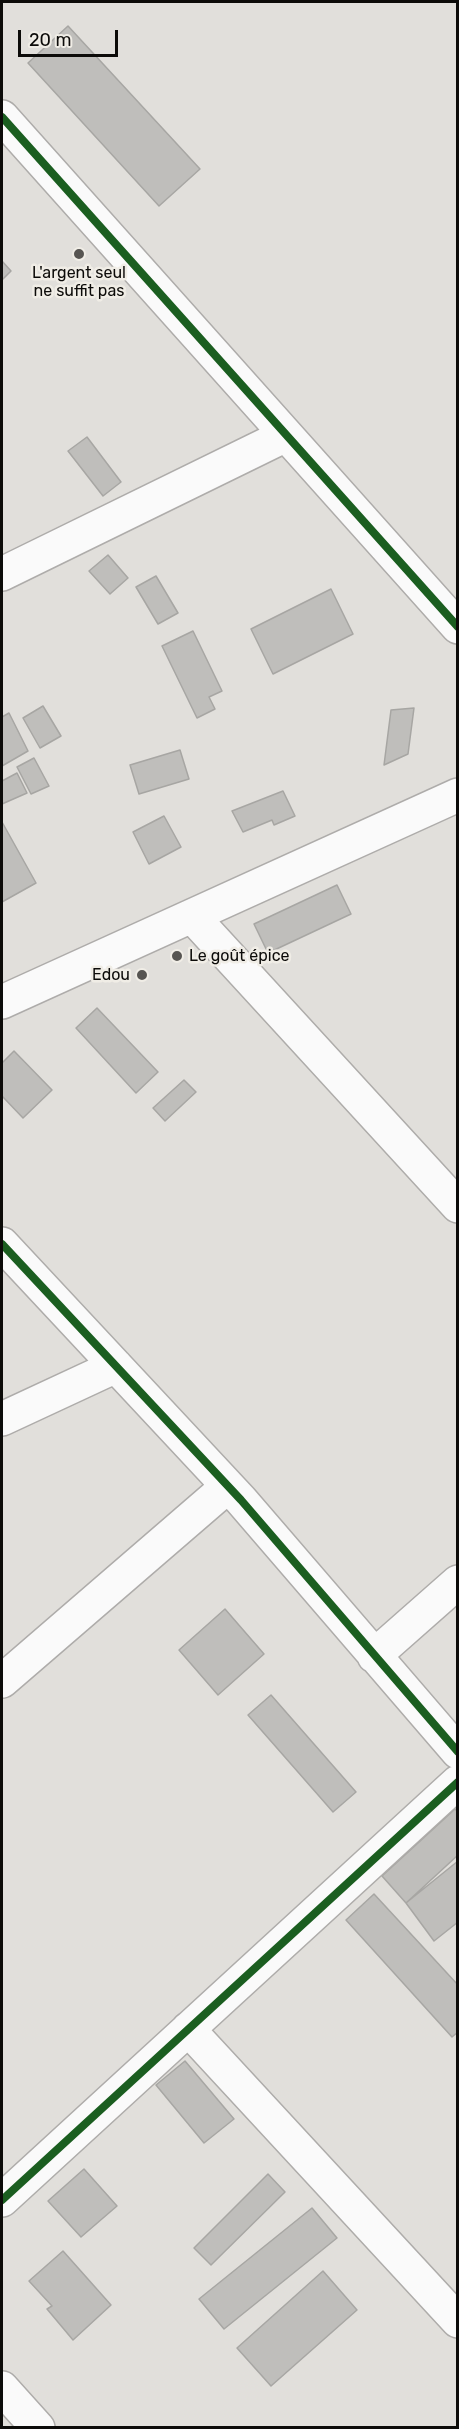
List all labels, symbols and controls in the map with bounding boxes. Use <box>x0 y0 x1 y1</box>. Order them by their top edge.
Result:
scale bar <box>21 18 122 56</box>
text: 20 m <box>29 29 71 51</box>
marker: L'argent seul ne suffit pas <box>72 247 86 261</box>
place label: L'argent seul ne suffit pas <box>32 263 126 301</box>
place label: Le goût épice <box>189 946 289 966</box>
marker: Le goût épice <box>170 949 184 963</box>
place label: Edou <box>92 965 130 985</box>
marker: Edou <box>135 968 149 982</box>

